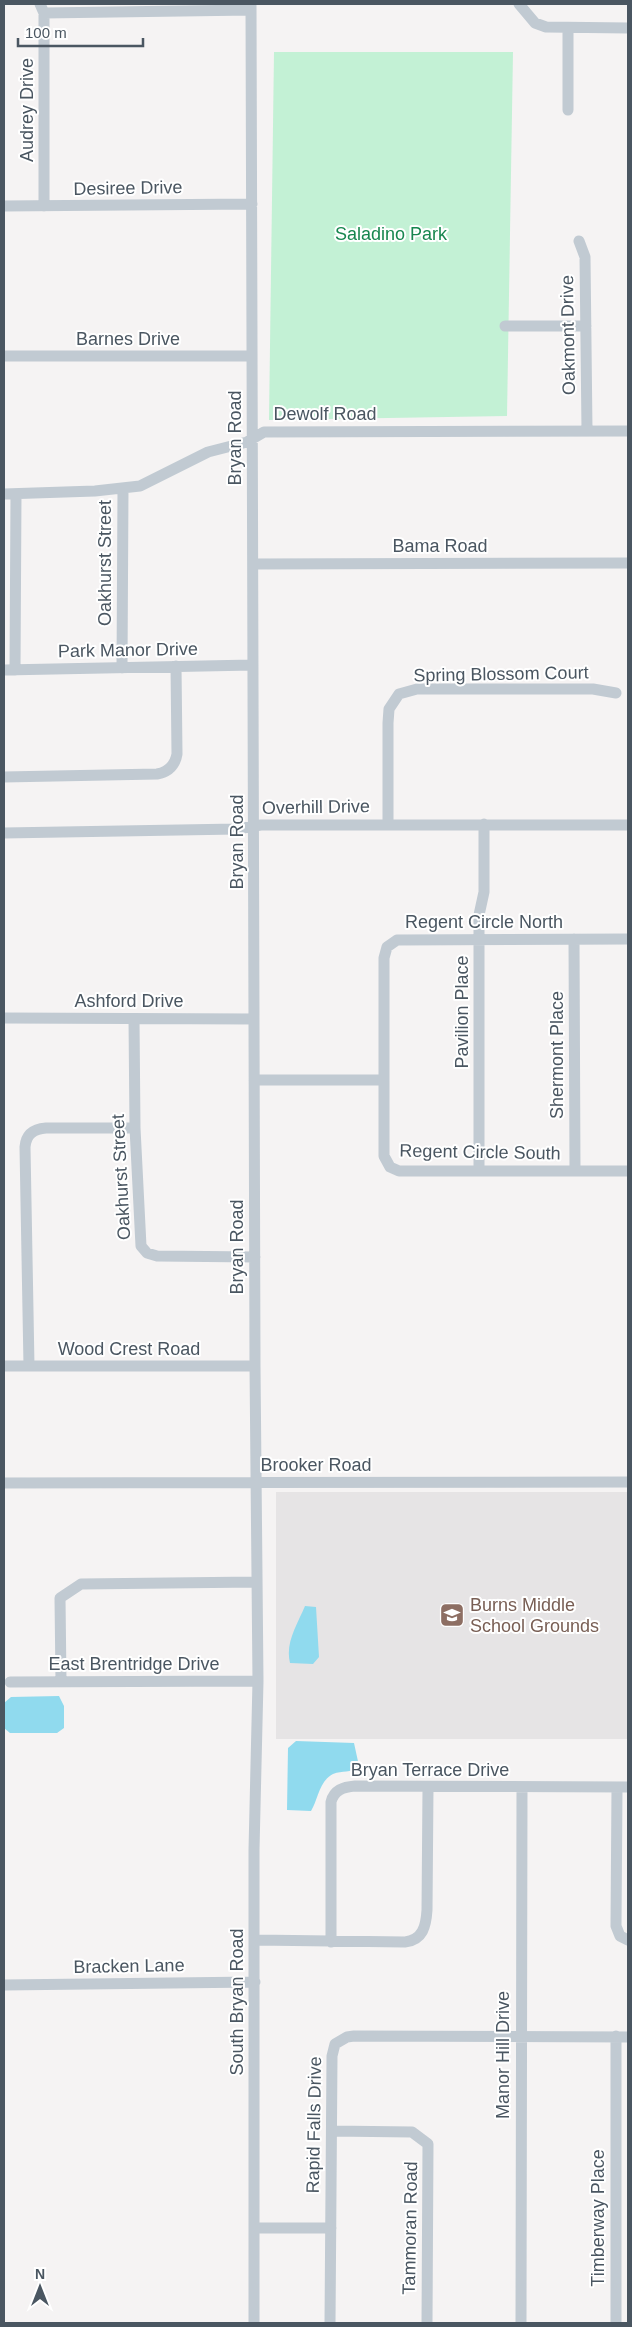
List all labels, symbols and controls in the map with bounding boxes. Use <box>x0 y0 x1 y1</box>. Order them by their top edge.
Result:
scale bar <box>18 15 142 47</box>
text: 100 m <box>25 24 67 41</box>
street label: Audrey Drive <box>17 58 37 162</box>
street label: Desiree Drive <box>73 177 183 199</box>
park label: Saladino Park <box>335 224 448 244</box>
street label: Oakmont Drive <box>557 275 579 395</box>
street label: Barnes Drive <box>76 329 180 349</box>
street label: Bryan Road <box>225 390 245 486</box>
street label: Dewolf Road <box>273 404 377 424</box>
street label: Oakhurst Street <box>95 500 115 626</box>
street label: Bama Road <box>392 536 488 556</box>
street label: Park Manor Drive <box>58 639 198 661</box>
street label: Spring Blossom Court <box>413 662 589 686</box>
street label: Bryan Road <box>227 794 247 890</box>
street label: Overhill Drive <box>262 796 370 818</box>
street label: Regent Circle North <box>405 912 563 932</box>
street label: Pavilion Place <box>452 955 472 1069</box>
street label: Ashford Drive <box>74 991 184 1011</box>
street label: Shermont Place <box>547 991 567 1119</box>
street label: Oakhurst Street <box>108 1114 134 1240</box>
street label: Regent Circle South <box>399 1141 561 1163</box>
street label: Bryan Road <box>227 1199 247 1295</box>
street label: Wood Crest Road <box>58 1339 200 1359</box>
street label: Brooker Road <box>260 1455 372 1475</box>
place label: Burns Middle School Grounds <box>470 1595 599 1636</box>
school or university icon: Burns Middle School Grounds <box>439 1602 465 1628</box>
street label: East Brentridge Drive <box>48 1654 220 1674</box>
street label: Bryan Terrace Drive <box>351 1760 509 1780</box>
street label: South Bryan Road <box>227 1928 247 2076</box>
street label: Bracken Lane <box>73 1955 185 1977</box>
street label: Manor Hill Drive <box>493 1991 513 2119</box>
street label: Rapid Falls Drive <box>303 2056 325 2194</box>
street label: Timberway Place <box>588 2149 608 2287</box>
street label: Tammoran Road <box>399 2161 421 2295</box>
north arrow <box>15 2262 65 2312</box>
text: N <box>35 2266 45 2282</box>

